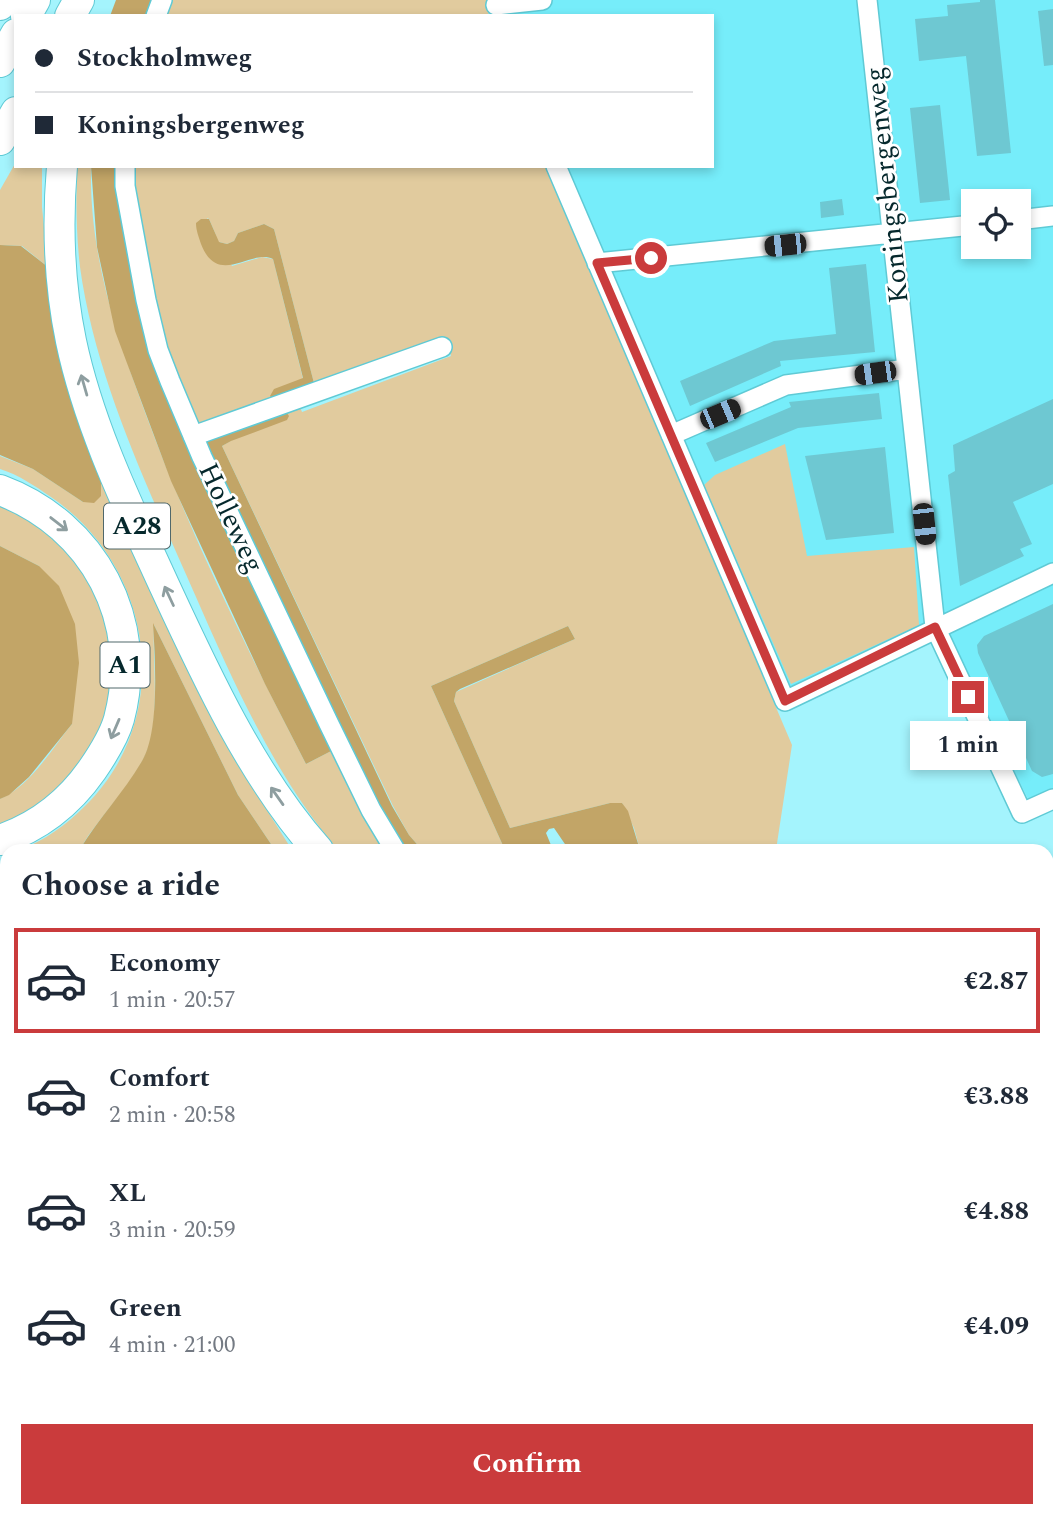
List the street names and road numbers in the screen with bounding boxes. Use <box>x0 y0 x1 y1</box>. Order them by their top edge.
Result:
street label: Koningsbergenweg <box>853 65 921 305</box>
street label: Holleweg <box>187 456 275 580</box>
road number: A28 <box>104 504 170 548</box>
road number: A1 <box>100 642 150 688</box>

